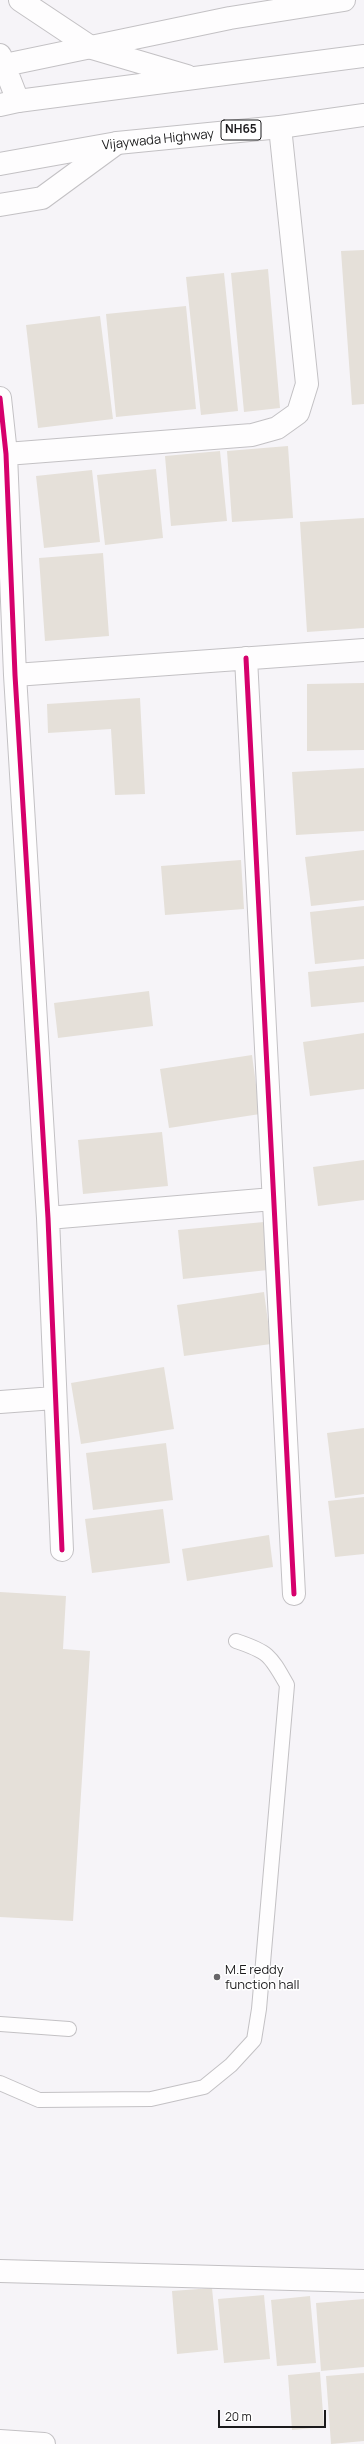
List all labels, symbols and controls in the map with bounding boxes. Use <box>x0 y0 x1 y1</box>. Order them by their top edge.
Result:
road number: NH65 <box>221 120 261 140</box>
street label: Vijaywada Highway <box>101 126 215 154</box>
place label: M.E reddy function hall <box>225 1962 299 1993</box>
marker: M.E reddy function hall <box>212 1972 222 1982</box>
scale bar <box>220 2402 328 2428</box>
text: 20 m <box>225 2408 252 2425</box>

